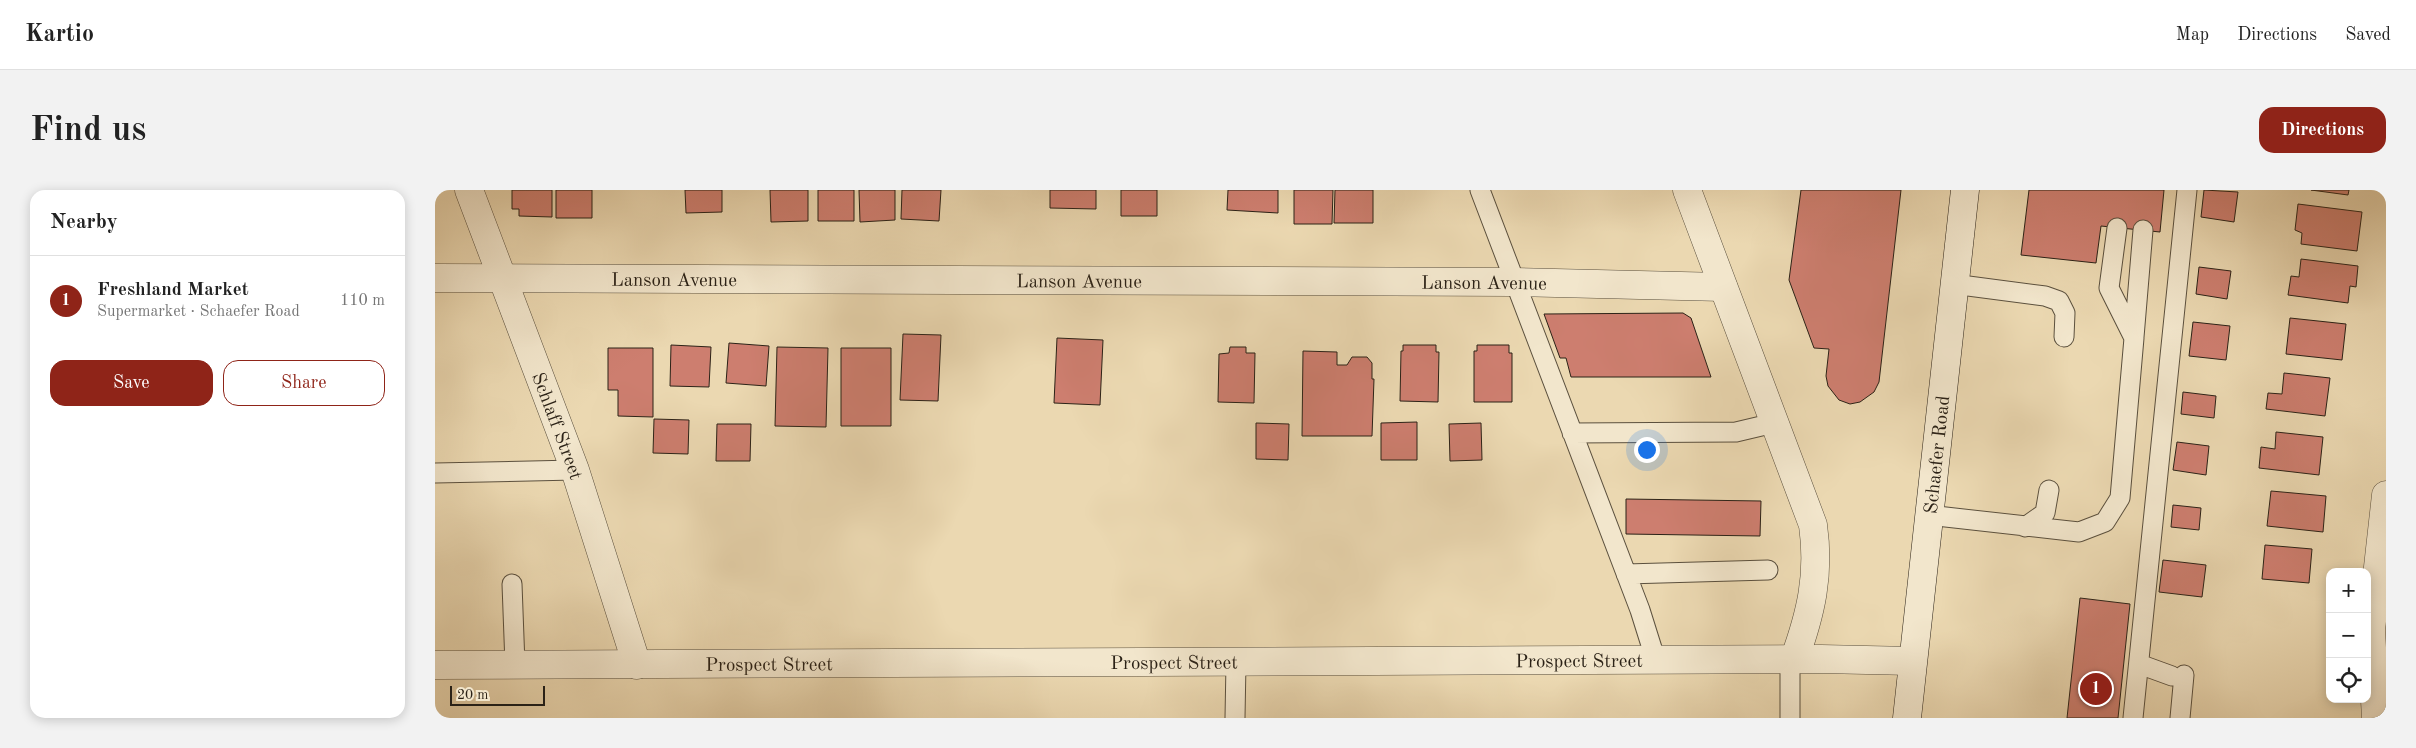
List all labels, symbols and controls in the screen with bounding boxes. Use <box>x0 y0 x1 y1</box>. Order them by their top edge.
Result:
text: Kartio <box>25 23 94 47</box>
text: Map <box>2176 26 2209 44</box>
text: Directions <box>2237 26 2317 44</box>
text: Saved <box>2345 26 2391 44</box>
button: Directions <box>2259 107 2386 153</box>
text: Find us <box>30 113 146 148</box>
text: Nearby <box>50 212 118 233</box>
street label: Lanson Avenue <box>611 272 737 291</box>
street label: Lanson Avenue <box>1016 273 1142 293</box>
street label: Lanson Avenue <box>1421 275 1547 295</box>
text: Freshland Market <box>97 281 249 300</box>
text: 1 <box>61 293 71 309</box>
text: 110 m <box>340 293 385 309</box>
text: Supermarket · Schaefer Road <box>97 304 300 320</box>
button: Save <box>50 360 213 406</box>
button: Share <box>223 360 385 406</box>
street label: Schlaff Street <box>527 370 584 482</box>
street label: Schaefer Road <box>1922 395 1954 515</box>
your location <box>1634 437 1660 463</box>
map controls <box>2326 568 2371 703</box>
button: + <box>2326 568 2371 613</box>
button: − <box>2326 613 2371 658</box>
street label: Prospect Street <box>1515 653 1643 672</box>
street label: Prospect Street <box>1110 655 1238 674</box>
street label: Prospect Street <box>705 656 833 676</box>
button: locate <box>2326 658 2371 703</box>
pin: 1 <box>2080 670 2112 708</box>
scale bar <box>450 683 545 706</box>
text: 20 m <box>457 688 488 702</box>

